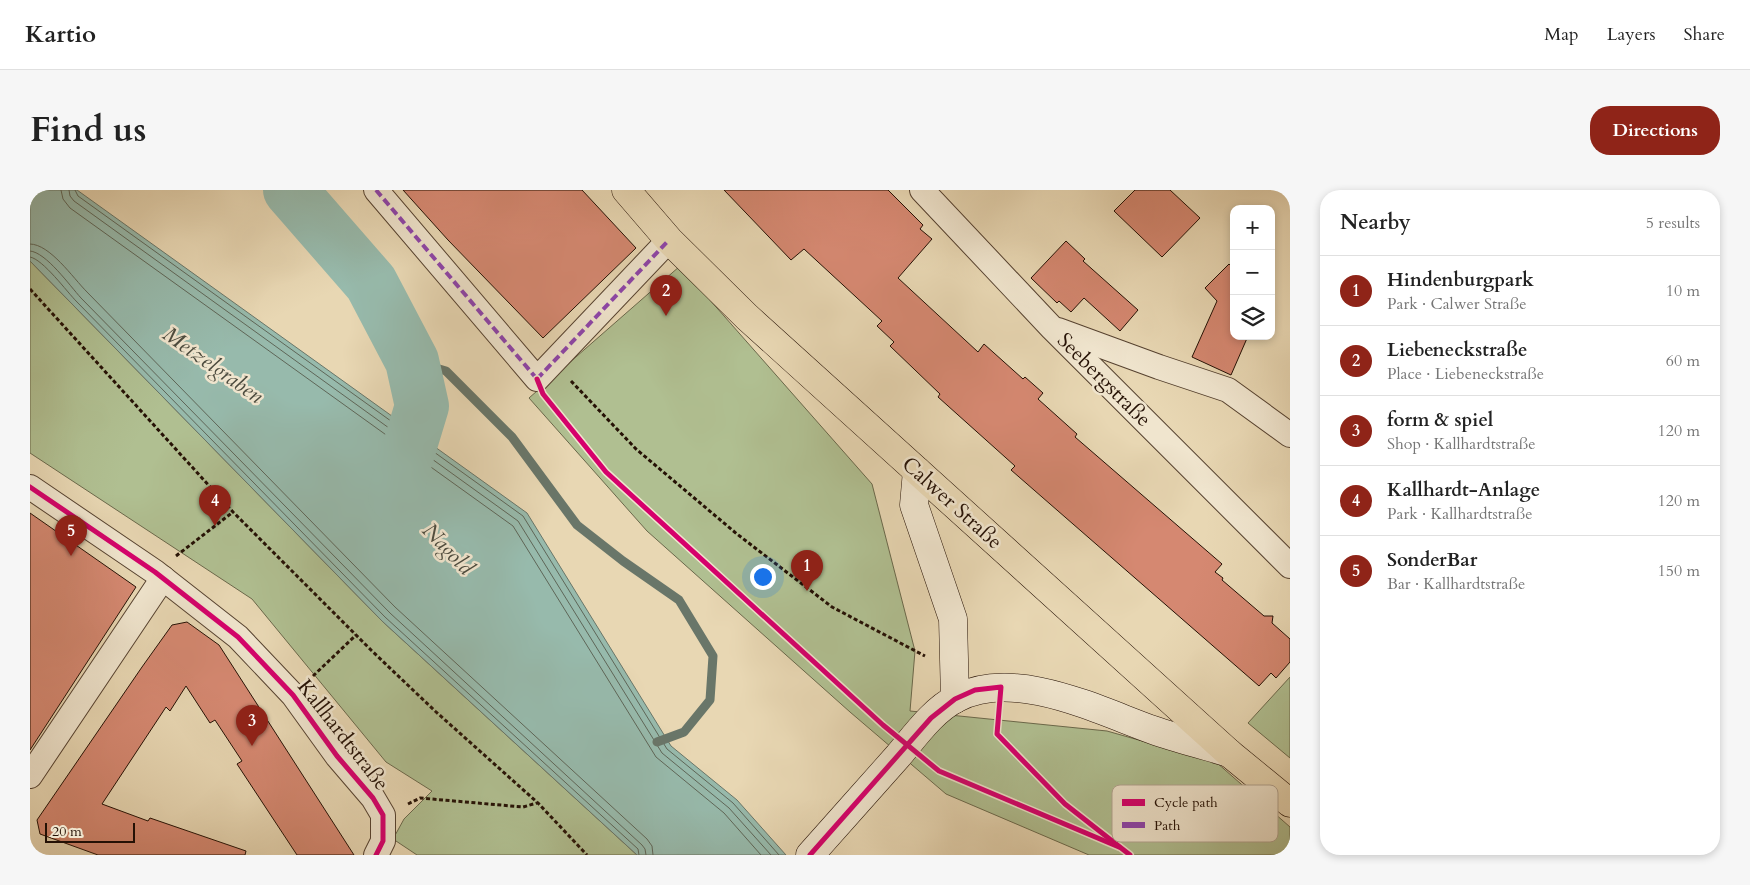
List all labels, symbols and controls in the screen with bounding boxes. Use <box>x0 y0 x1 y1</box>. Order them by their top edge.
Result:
text: Kartio <box>25 18 96 51</box>
text: Map <box>1544 22 1579 47</box>
text: Layers <box>1607 22 1656 47</box>
text: Share <box>1684 22 1725 47</box>
text: Find us <box>30 106 146 154</box>
button: Directions <box>1590 106 1720 155</box>
map controls <box>1230 205 1275 340</box>
button: + <box>1230 205 1275 250</box>
text: Nearby <box>1340 208 1411 237</box>
text: 5 results <box>1646 212 1700 234</box>
button: − <box>1230 250 1275 295</box>
text: Hindenburgpark <box>1387 267 1534 293</box>
pin: 2 <box>650 275 682 316</box>
text: 1 <box>1352 280 1360 302</box>
text: 10 m <box>1666 280 1700 302</box>
text: Park · Calwer Straße <box>1387 293 1527 315</box>
button: layers <box>1230 295 1275 340</box>
water label: Metzelgraben <box>157 319 270 411</box>
street label: Seebergstraße <box>1051 327 1157 433</box>
text: Liebeneckstraße <box>1387 337 1528 363</box>
text: 2 <box>1352 350 1360 372</box>
text: 60 m <box>1666 350 1700 372</box>
text: Place · Liebeneckstraße <box>1387 363 1544 385</box>
text: form & spiel <box>1387 407 1493 433</box>
text: 3 <box>1352 420 1360 442</box>
text: 120 m <box>1658 420 1700 442</box>
text: Shop · Kallhardtstraße <box>1387 433 1536 455</box>
street label: Calwer Straße <box>895 450 1009 556</box>
text: Kallhardt-Anlage <box>1387 477 1540 503</box>
pin: 4 <box>199 485 231 526</box>
text: 4 <box>1352 490 1360 512</box>
text: 120 m <box>1658 490 1700 512</box>
text: Park · Kallhardtstraße <box>1387 503 1532 525</box>
pin: 5 <box>55 515 87 556</box>
water label: Nagold <box>416 516 481 583</box>
text: SonderBar <box>1387 547 1477 573</box>
pin: 1 <box>791 550 823 591</box>
text: 5 <box>1352 560 1360 582</box>
text: 150 m <box>1658 560 1700 582</box>
your location <box>750 564 776 590</box>
text: Bar · Kallhardtstraße <box>1387 573 1525 595</box>
street label: Kallhardtstraße <box>290 673 396 797</box>
pin: 3 <box>236 705 268 746</box>
legend <box>1112 785 1278 842</box>
text: Cycle path <box>1154 793 1218 812</box>
text: Path <box>1154 816 1181 835</box>
scale bar <box>45 820 135 843</box>
text: 20 m <box>52 822 82 841</box>

